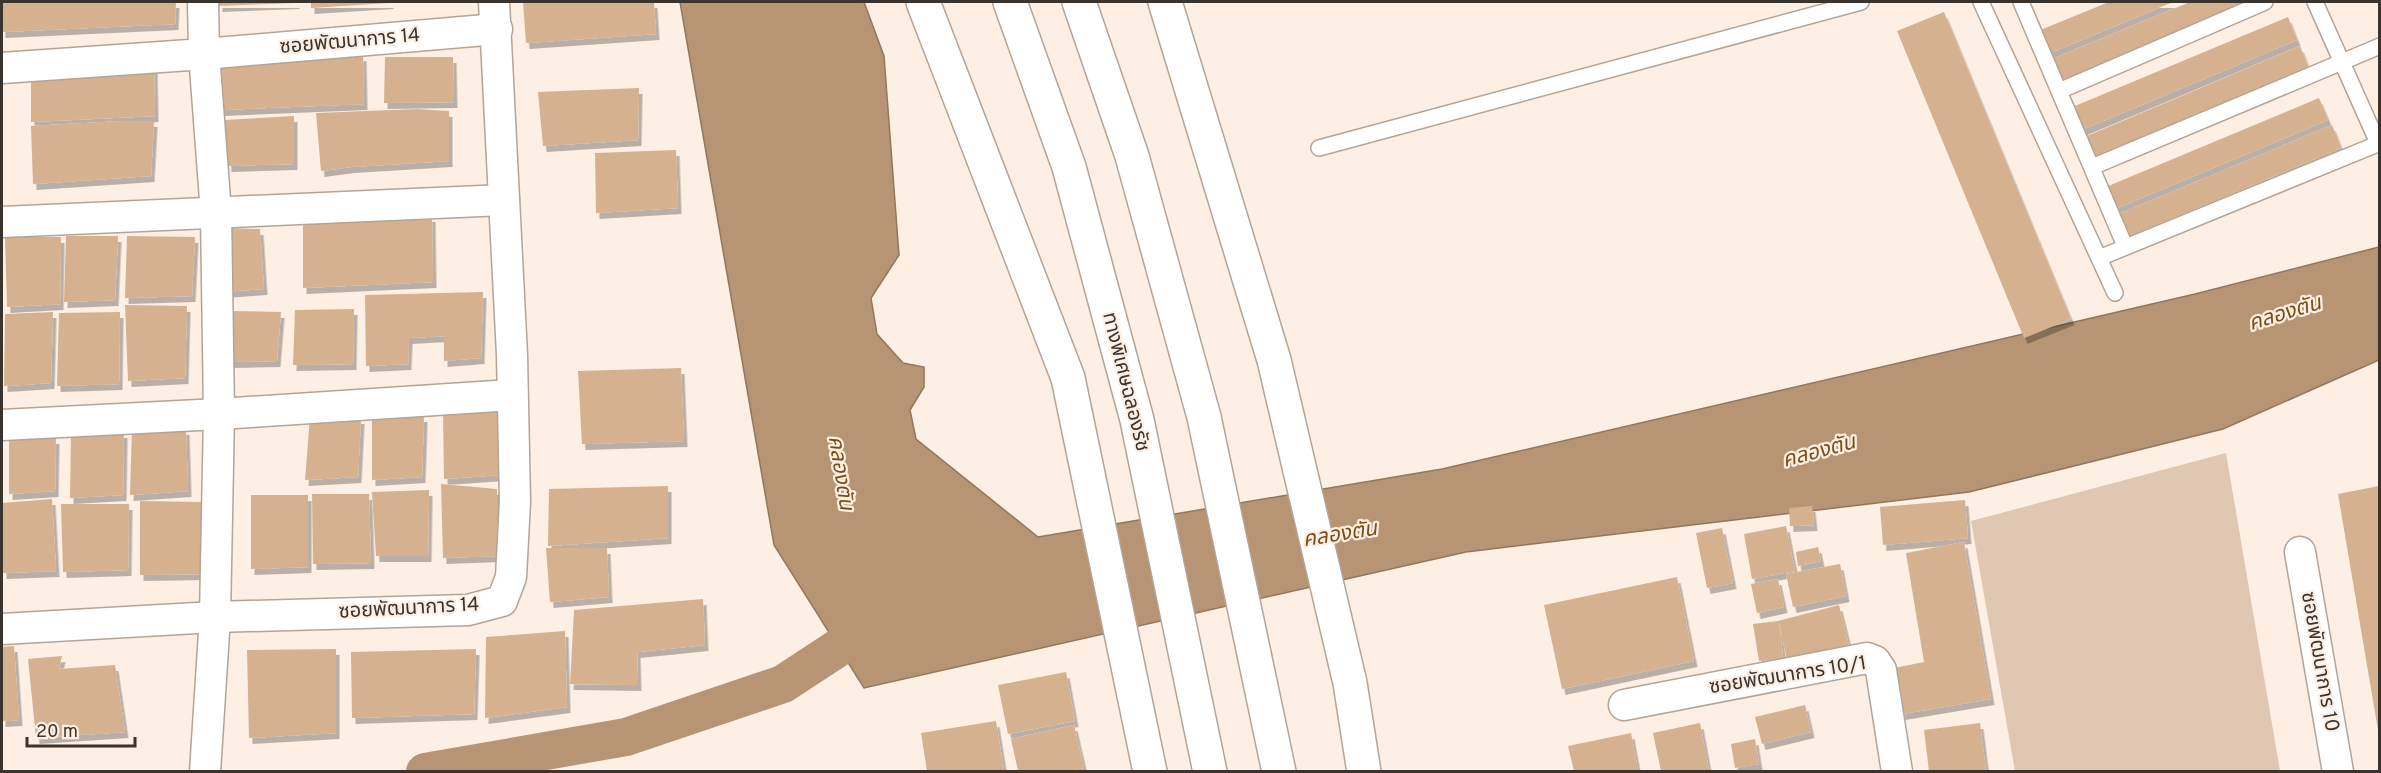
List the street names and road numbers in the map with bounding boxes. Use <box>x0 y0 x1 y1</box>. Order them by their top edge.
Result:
street label: ซอยพัฒนาการ 14 <box>279 23 421 61</box>
street label: ทางพิเศษฉลองรัช <box>1095 310 1155 454</box>
street label: ซอยพัฒนาการ 10 <box>2294 590 2344 734</box>
street label: ซอยพัฒนาการ 14 <box>338 592 480 626</box>
street label: ซอยพัฒนาการ 10/1 <box>1707 651 1869 701</box>

